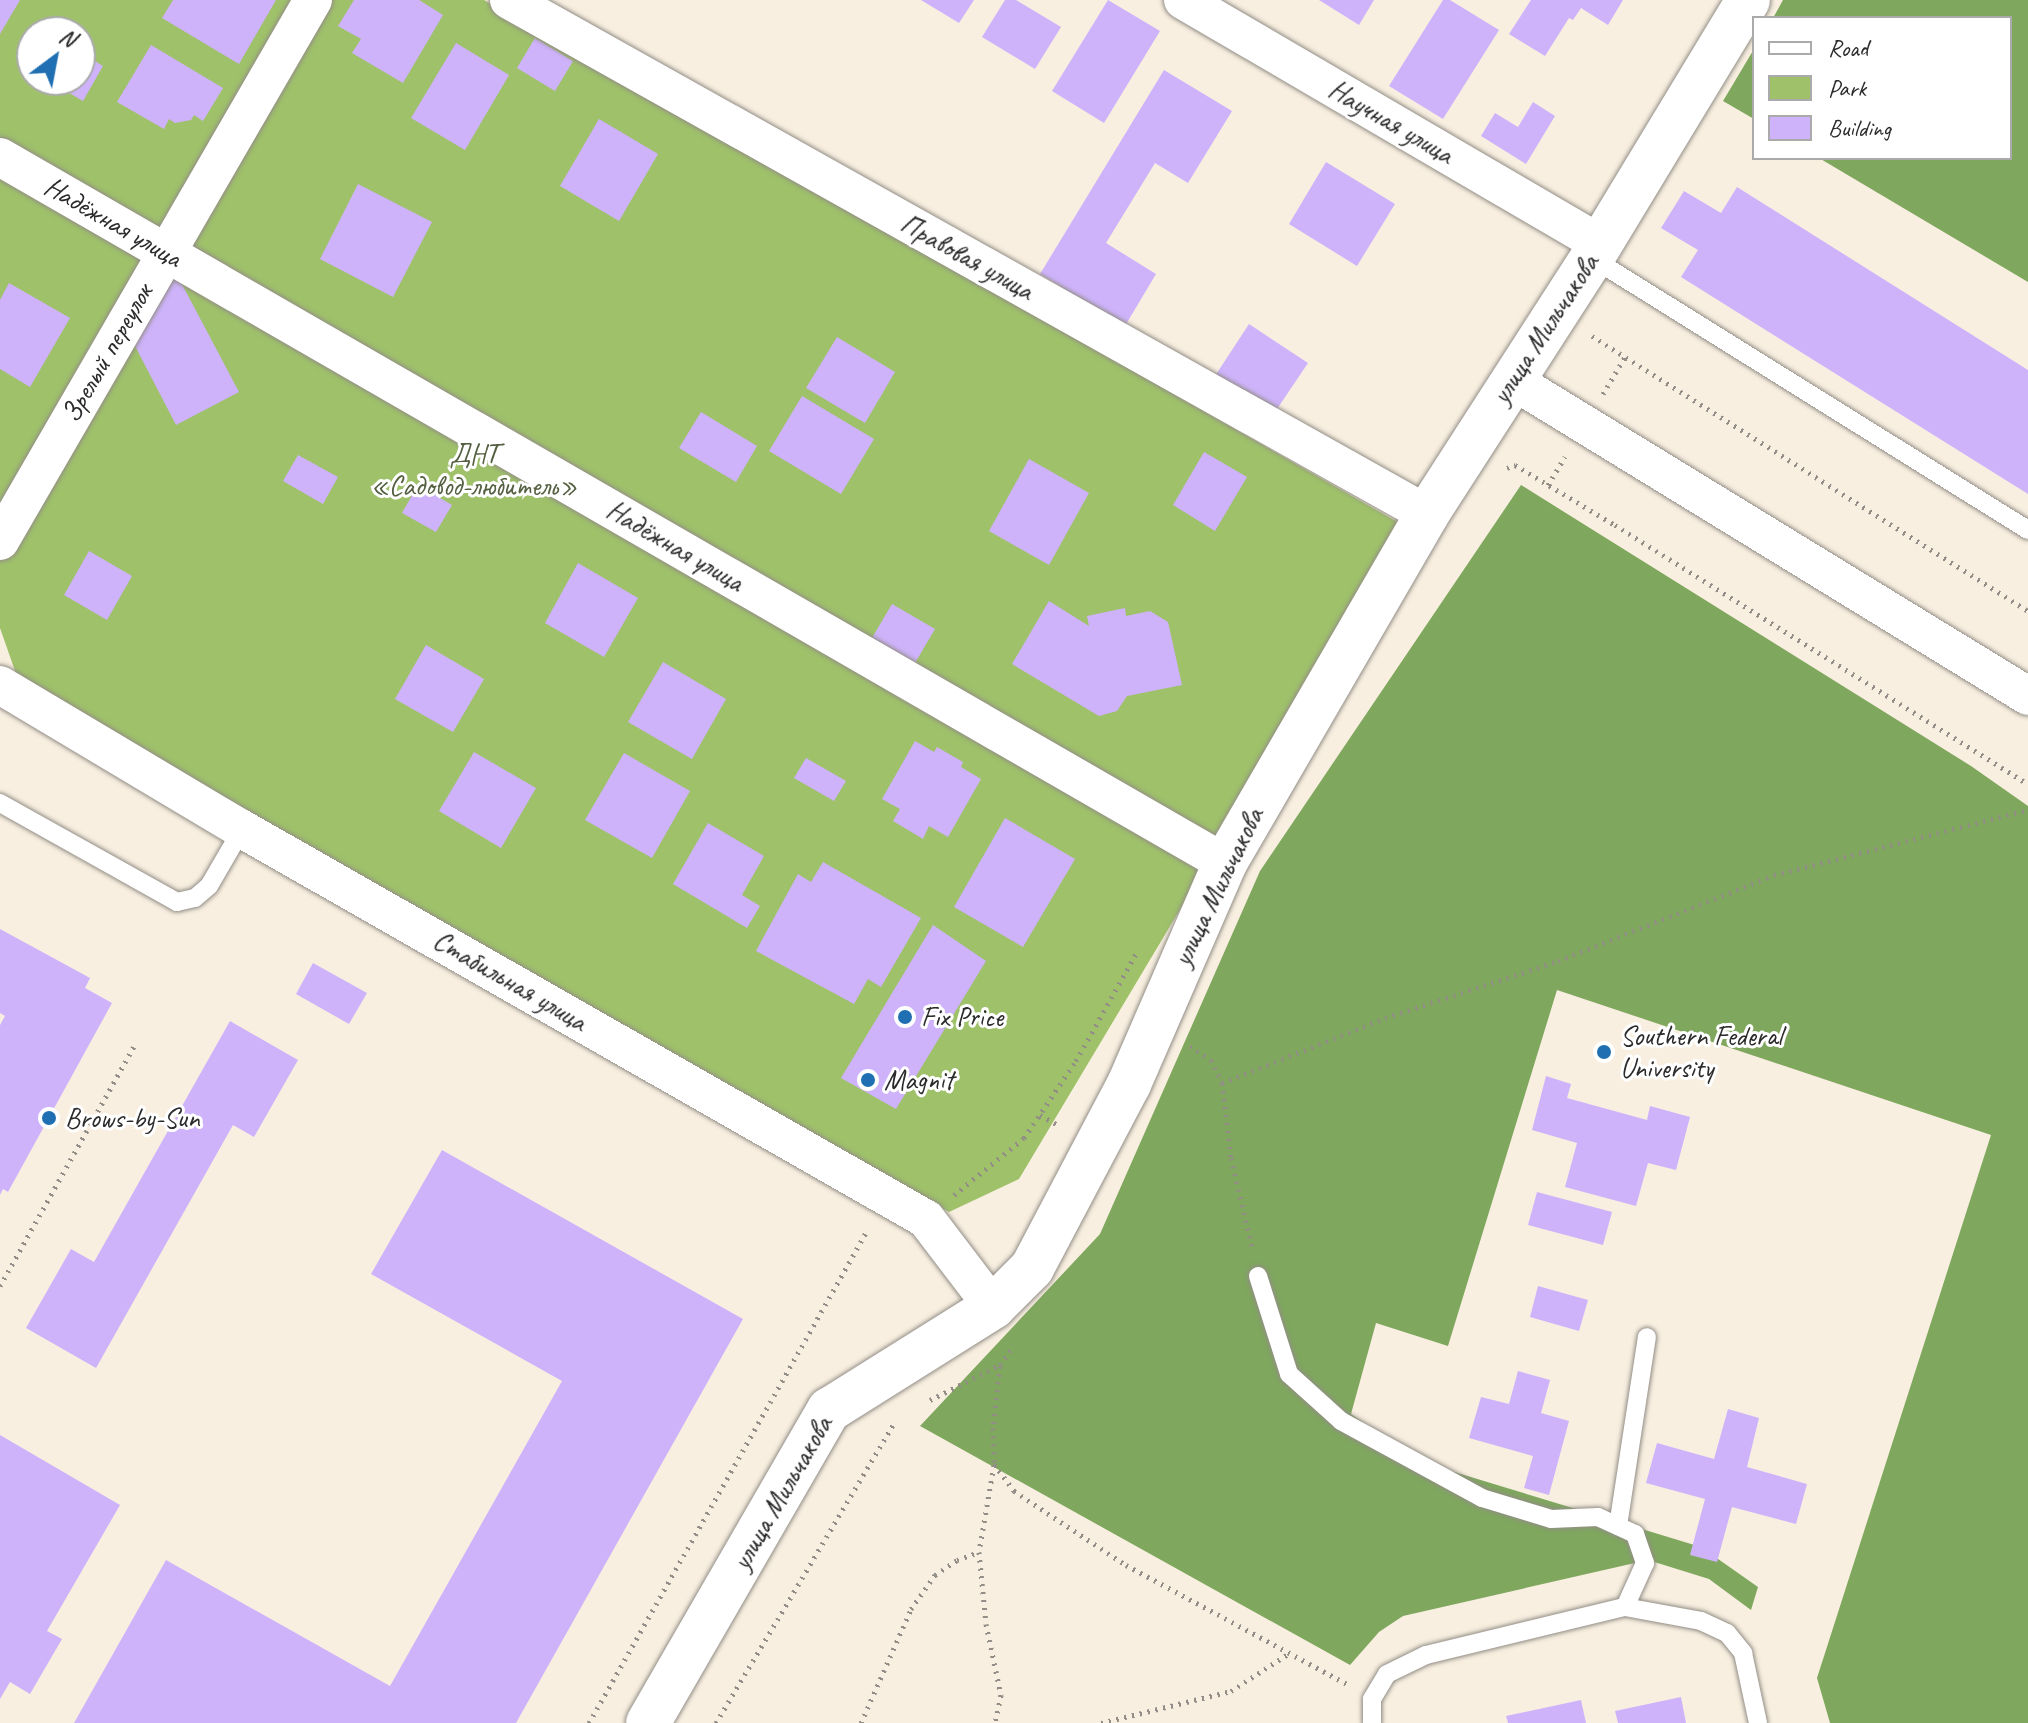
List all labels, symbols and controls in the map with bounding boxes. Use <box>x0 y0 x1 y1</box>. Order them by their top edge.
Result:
north arrow <box>16 16 96 96</box>
legend <box>1752 16 2012 160</box>
text: N <box>54 22 81 53</box>
text: Road <box>1828 33 1868 63</box>
street label: Научная улица <box>1322 72 1460 172</box>
text: Park <box>1828 73 1866 103</box>
text: Building <box>1828 113 1891 143</box>
street label: Надёжная улица <box>38 169 188 275</box>
street label: Правовая улица <box>894 206 1040 308</box>
street label: улица Мильчакова <box>1485 249 1605 409</box>
street label: Зрелый переулок <box>54 278 160 428</box>
park label: ДНТ «Садовод-любитель» <box>371 437 577 503</box>
street label: Надёжная улица <box>600 493 750 599</box>
street label: улица Мильчакова <box>1166 803 1270 971</box>
street label: Стабильная улица <box>427 923 593 1039</box>
place label: Fix Price <box>921 1000 1003 1034</box>
marker: Fix Price <box>896 1008 914 1026</box>
place label: Southern Federal University <box>1620 1019 1782 1085</box>
marker: Southern Federal University <box>1595 1043 1613 1061</box>
place label: Magnit <box>884 1063 953 1097</box>
marker: Magnit <box>859 1071 877 1089</box>
place label: Brows-by-Sun <box>65 1101 200 1135</box>
marker: Brows-by-Sun <box>40 1109 58 1127</box>
street label: улица Мильчакова <box>725 1411 839 1575</box>

